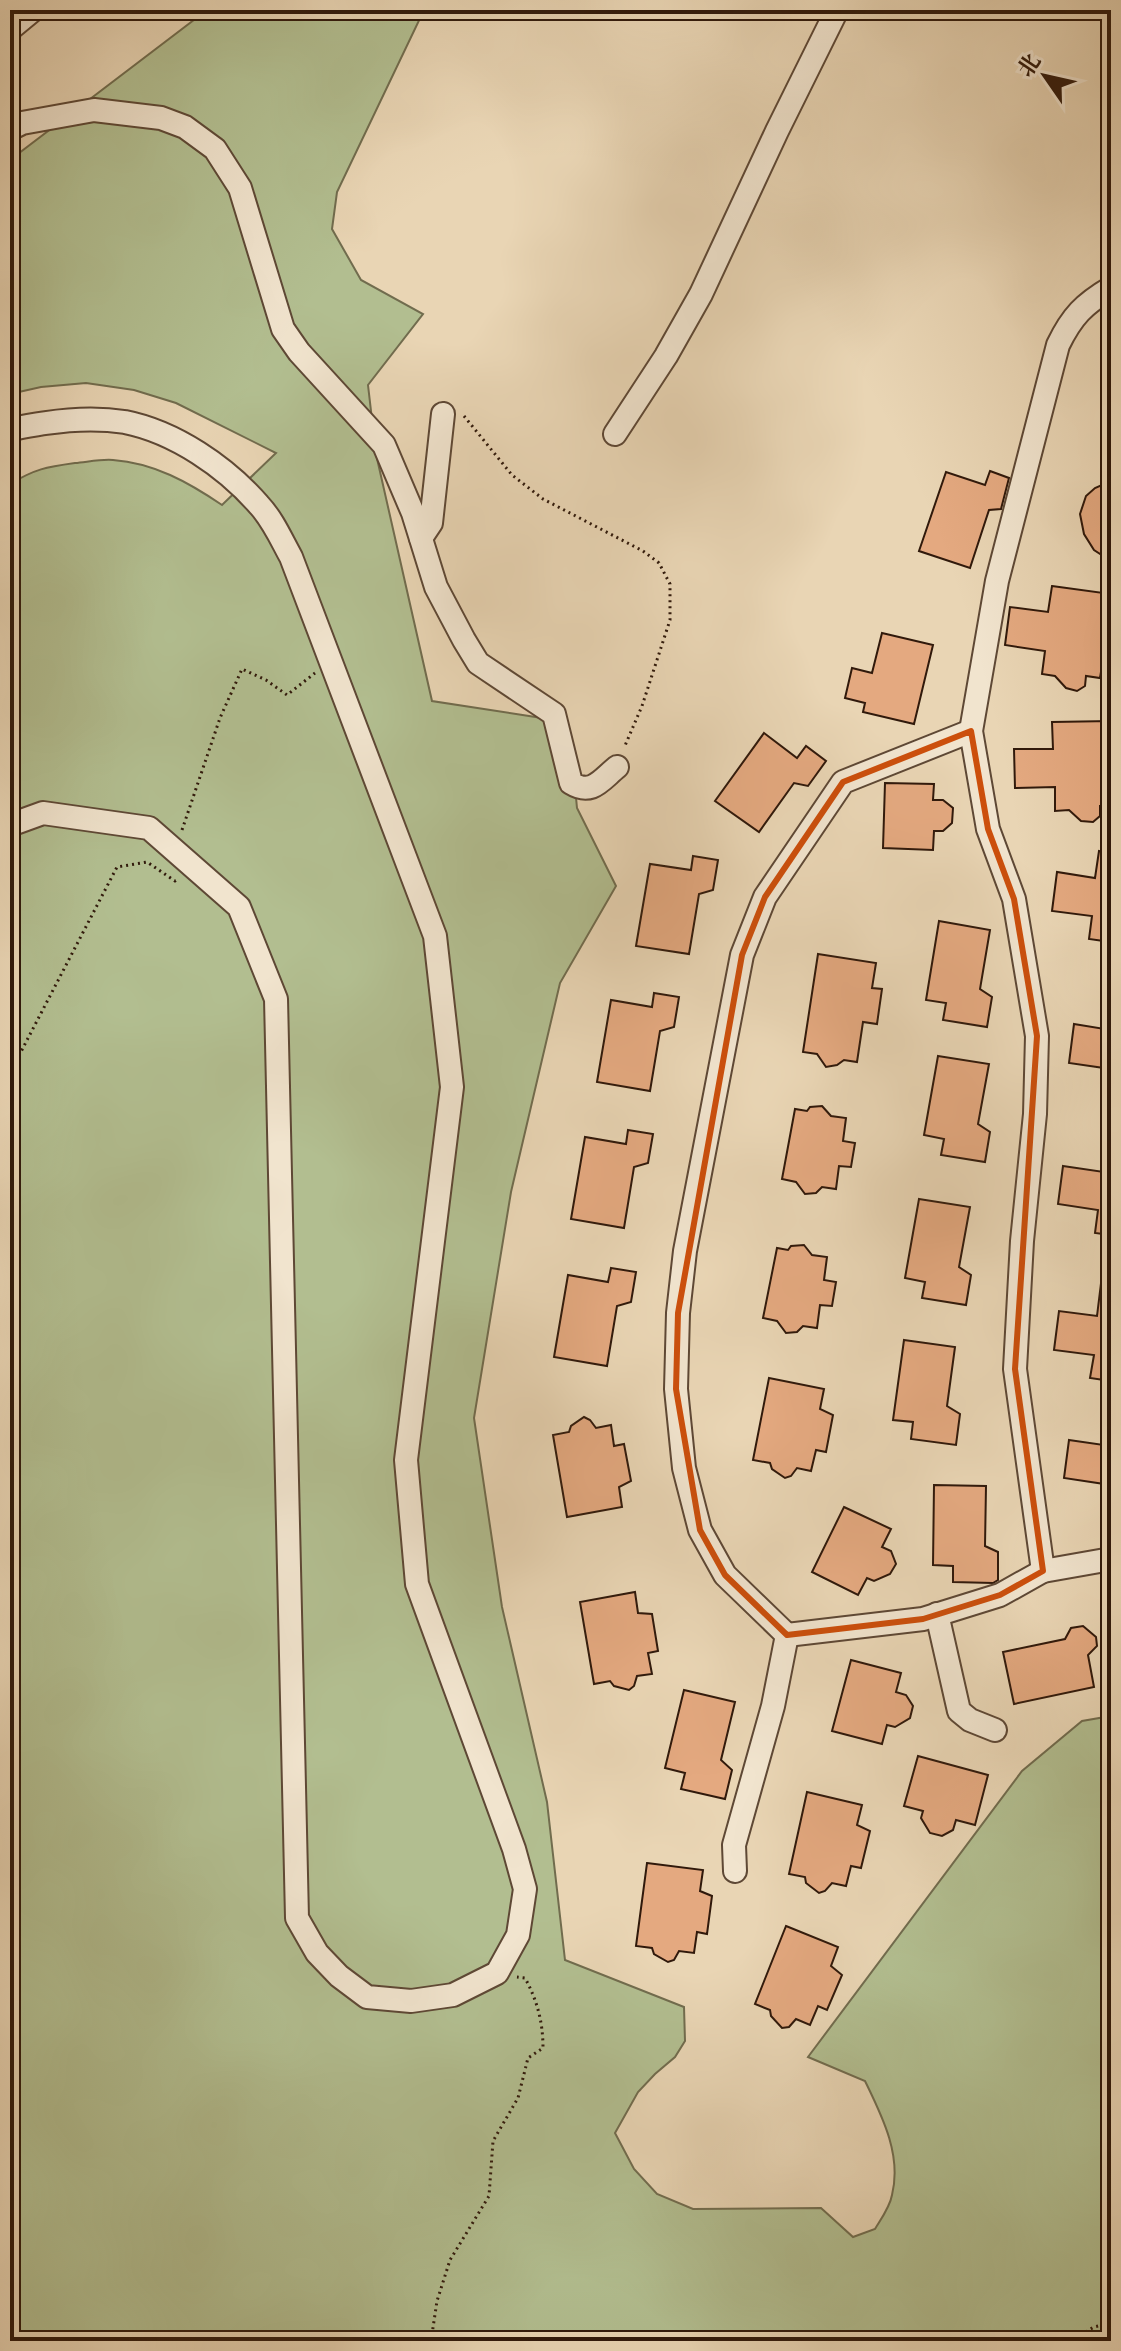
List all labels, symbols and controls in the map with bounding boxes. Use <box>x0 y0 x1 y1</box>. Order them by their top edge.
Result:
north arrow <box>1005 36 1085 116</box>
text: 北 <box>1011 48 1049 84</box>

